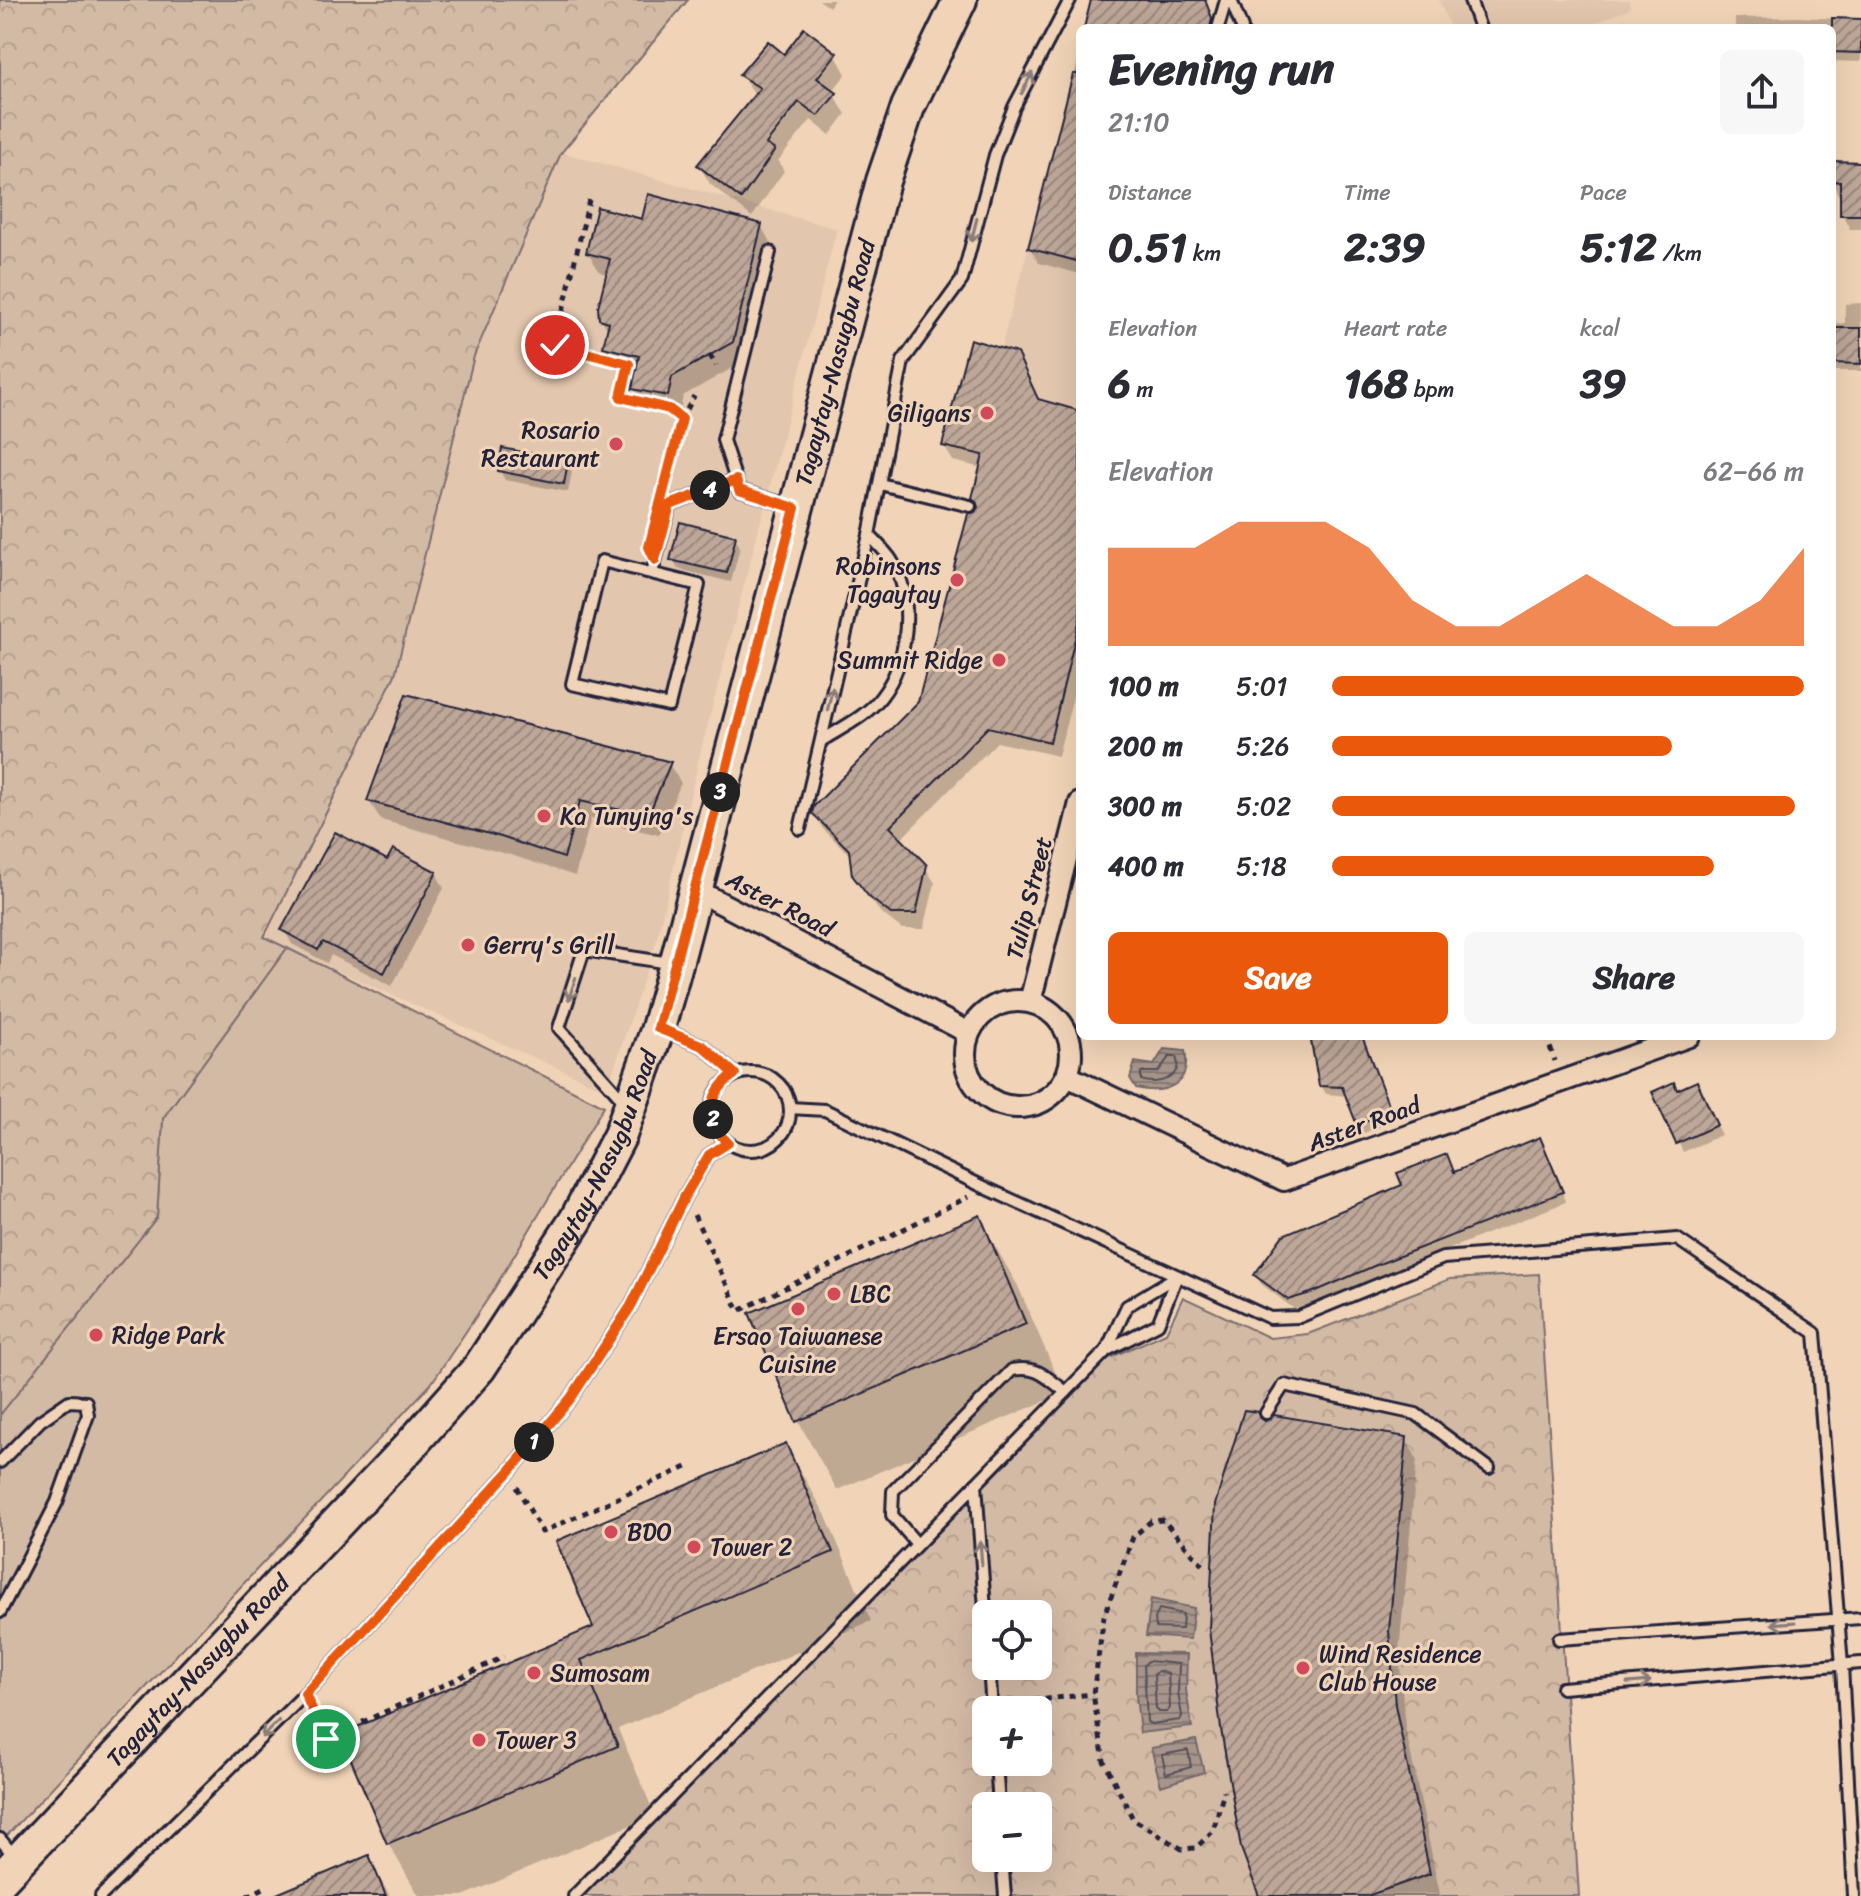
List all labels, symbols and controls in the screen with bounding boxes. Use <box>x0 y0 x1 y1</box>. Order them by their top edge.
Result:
text: Evening run <box>1108 30 1334 108</box>
button: share <box>1720 50 1804 134</box>
one-way arrow <box>1019 72 1035 96</box>
text: 21:10 <box>1108 99 1170 145</box>
text: Distance <box>1108 173 1192 212</box>
text: Time <box>1344 173 1391 212</box>
text: Pace <box>1580 173 1627 212</box>
text: 0.51 <box>1108 212 1187 283</box>
text: 2:39 <box>1344 212 1426 283</box>
text: 5:12 <box>1580 212 1657 283</box>
one-way arrow <box>966 216 981 242</box>
street label: Tagaytay-Nasugbu Road <box>782 233 888 491</box>
text: km <box>1187 234 1221 273</box>
text: /km <box>1657 234 1702 273</box>
text: Elevation <box>1108 309 1197 348</box>
text: Heart rate <box>1344 309 1447 348</box>
text: kcal <box>1580 309 1620 348</box>
pin <box>521 311 589 379</box>
icon: check <box>533 323 577 367</box>
text: 6 <box>1108 348 1131 419</box>
text: 168 <box>1344 348 1408 419</box>
text: 39 <box>1580 348 1627 419</box>
text: m <box>1131 370 1153 409</box>
text: bpm <box>1408 370 1454 409</box>
place label: Giligans <box>888 392 972 434</box>
marker: Giligans <box>978 404 996 422</box>
place label: Rosario Restaurant <box>481 409 600 479</box>
marker: Rosario Restaurant <box>607 435 625 453</box>
text: Elevation <box>1108 448 1213 494</box>
text: 62–66 m <box>1703 448 1804 494</box>
pin: 4 <box>690 470 730 510</box>
text: 4 <box>703 470 717 509</box>
place label: Robinsons Tagaytay <box>836 545 942 615</box>
marker: Robinsons Tagaytay <box>948 571 966 589</box>
place label: Summit Ridge <box>837 639 983 681</box>
marker: Summit Ridge <box>990 651 1008 669</box>
text: 100 m <box>1108 663 1179 709</box>
text: 5:01 <box>1236 663 1287 709</box>
one-way arrow <box>824 687 839 712</box>
text: 200 m <box>1108 723 1183 769</box>
text: 5:26 <box>1236 723 1290 769</box>
pin: 3 <box>700 772 740 812</box>
text: 3 <box>714 772 726 811</box>
text: 300 m <box>1108 783 1182 829</box>
text: 5:02 <box>1236 783 1291 829</box>
place label: Ka Tunying's <box>560 795 694 837</box>
marker: Ka Tunying's <box>535 807 553 825</box>
street label: Tulip Street <box>993 832 1065 964</box>
text: 400 m <box>1108 843 1184 889</box>
text: 5:18 <box>1236 843 1287 889</box>
street label: Aster Road <box>717 858 844 950</box>
place label: Gerry's Grill <box>484 924 616 966</box>
button: Save <box>1108 932 1448 1024</box>
button: Share <box>1464 932 1804 1024</box>
marker: Gerry's Grill <box>459 936 477 954</box>
one-way arrow <box>563 977 578 1002</box>
street label: Tagaytay-Nasugbu Road <box>521 1043 670 1289</box>
street label: Aster Road <box>1301 1083 1428 1164</box>
pin: 2 <box>693 1099 733 1139</box>
text: 2 <box>707 1099 719 1138</box>
place label: LBC <box>850 1273 891 1315</box>
marker: LBC <box>825 1285 843 1303</box>
marker: Ersao Taiwanese Cuisine <box>789 1300 807 1318</box>
place label: Ridge Park <box>112 1314 226 1356</box>
place label: Ersao Taiwanese Cuisine <box>713 1315 883 1385</box>
marker: Ridge Park <box>87 1326 105 1344</box>
pin: 1 <box>514 1422 554 1462</box>
text: 1 <box>529 1422 539 1461</box>
place label: BDO <box>627 1511 672 1553</box>
marker: BDO <box>602 1523 620 1541</box>
place label: Tower 2 <box>710 1526 792 1568</box>
marker: Tower 2 <box>685 1538 703 1556</box>
one-way arrow <box>973 1540 988 1567</box>
street label: Tagaytay-Nasugbu Road <box>95 1563 301 1777</box>
map controls <box>972 1600 1052 1872</box>
button: locate <box>972 1600 1052 1680</box>
one-way arrow <box>1770 1616 1797 1631</box>
place label: Wind Residence Club House <box>1319 1633 1482 1703</box>
place label: Sumosam <box>550 1652 650 1694</box>
marker: Wind Residence Club House <box>1294 1659 1312 1677</box>
marker: Sumosam <box>525 1664 543 1682</box>
one-way arrow <box>1625 1674 1652 1689</box>
button: + <box>972 1696 1052 1776</box>
pin <box>292 1705 360 1773</box>
icon: arrive <box>304 1717 348 1761</box>
one-way arrow <box>261 1719 280 1738</box>
place label: Tower 3 <box>495 1719 577 1761</box>
marker: Tower 3 <box>470 1731 488 1749</box>
button: − <box>972 1792 1052 1872</box>

